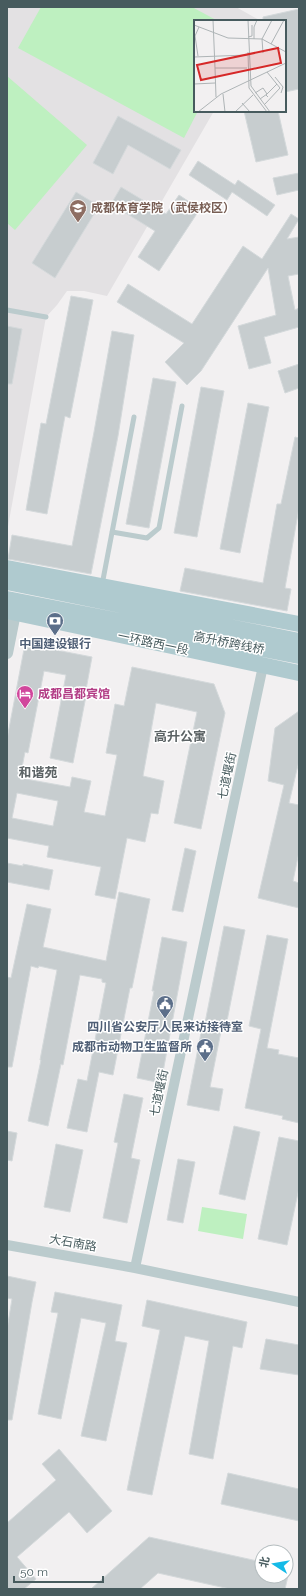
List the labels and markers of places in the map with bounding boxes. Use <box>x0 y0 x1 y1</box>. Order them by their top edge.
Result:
school or university icon: 成都体育学院（武侯校区） <box>68 198 88 223</box>
place label: 成都体育学院（武侯校区） <box>91 201 235 215</box>
bank icon: 中国建设银行 <box>45 611 65 636</box>
place label: 中国建设银行 <box>19 637 91 651</box>
hotel icon: 成都昌都宾馆 <box>15 684 35 709</box>
place label: 成都昌都宾馆 <box>38 687 110 701</box>
public building icon: 四川省公安厅人民来访接待室 <box>155 994 175 1019</box>
place label: 四川省公安厅人民来访接待室 <box>87 1020 243 1034</box>
public building icon: 成都市动物卫生监督所 <box>195 1037 215 1062</box>
place label: 成都市动物卫生监督所 <box>72 1040 192 1054</box>

